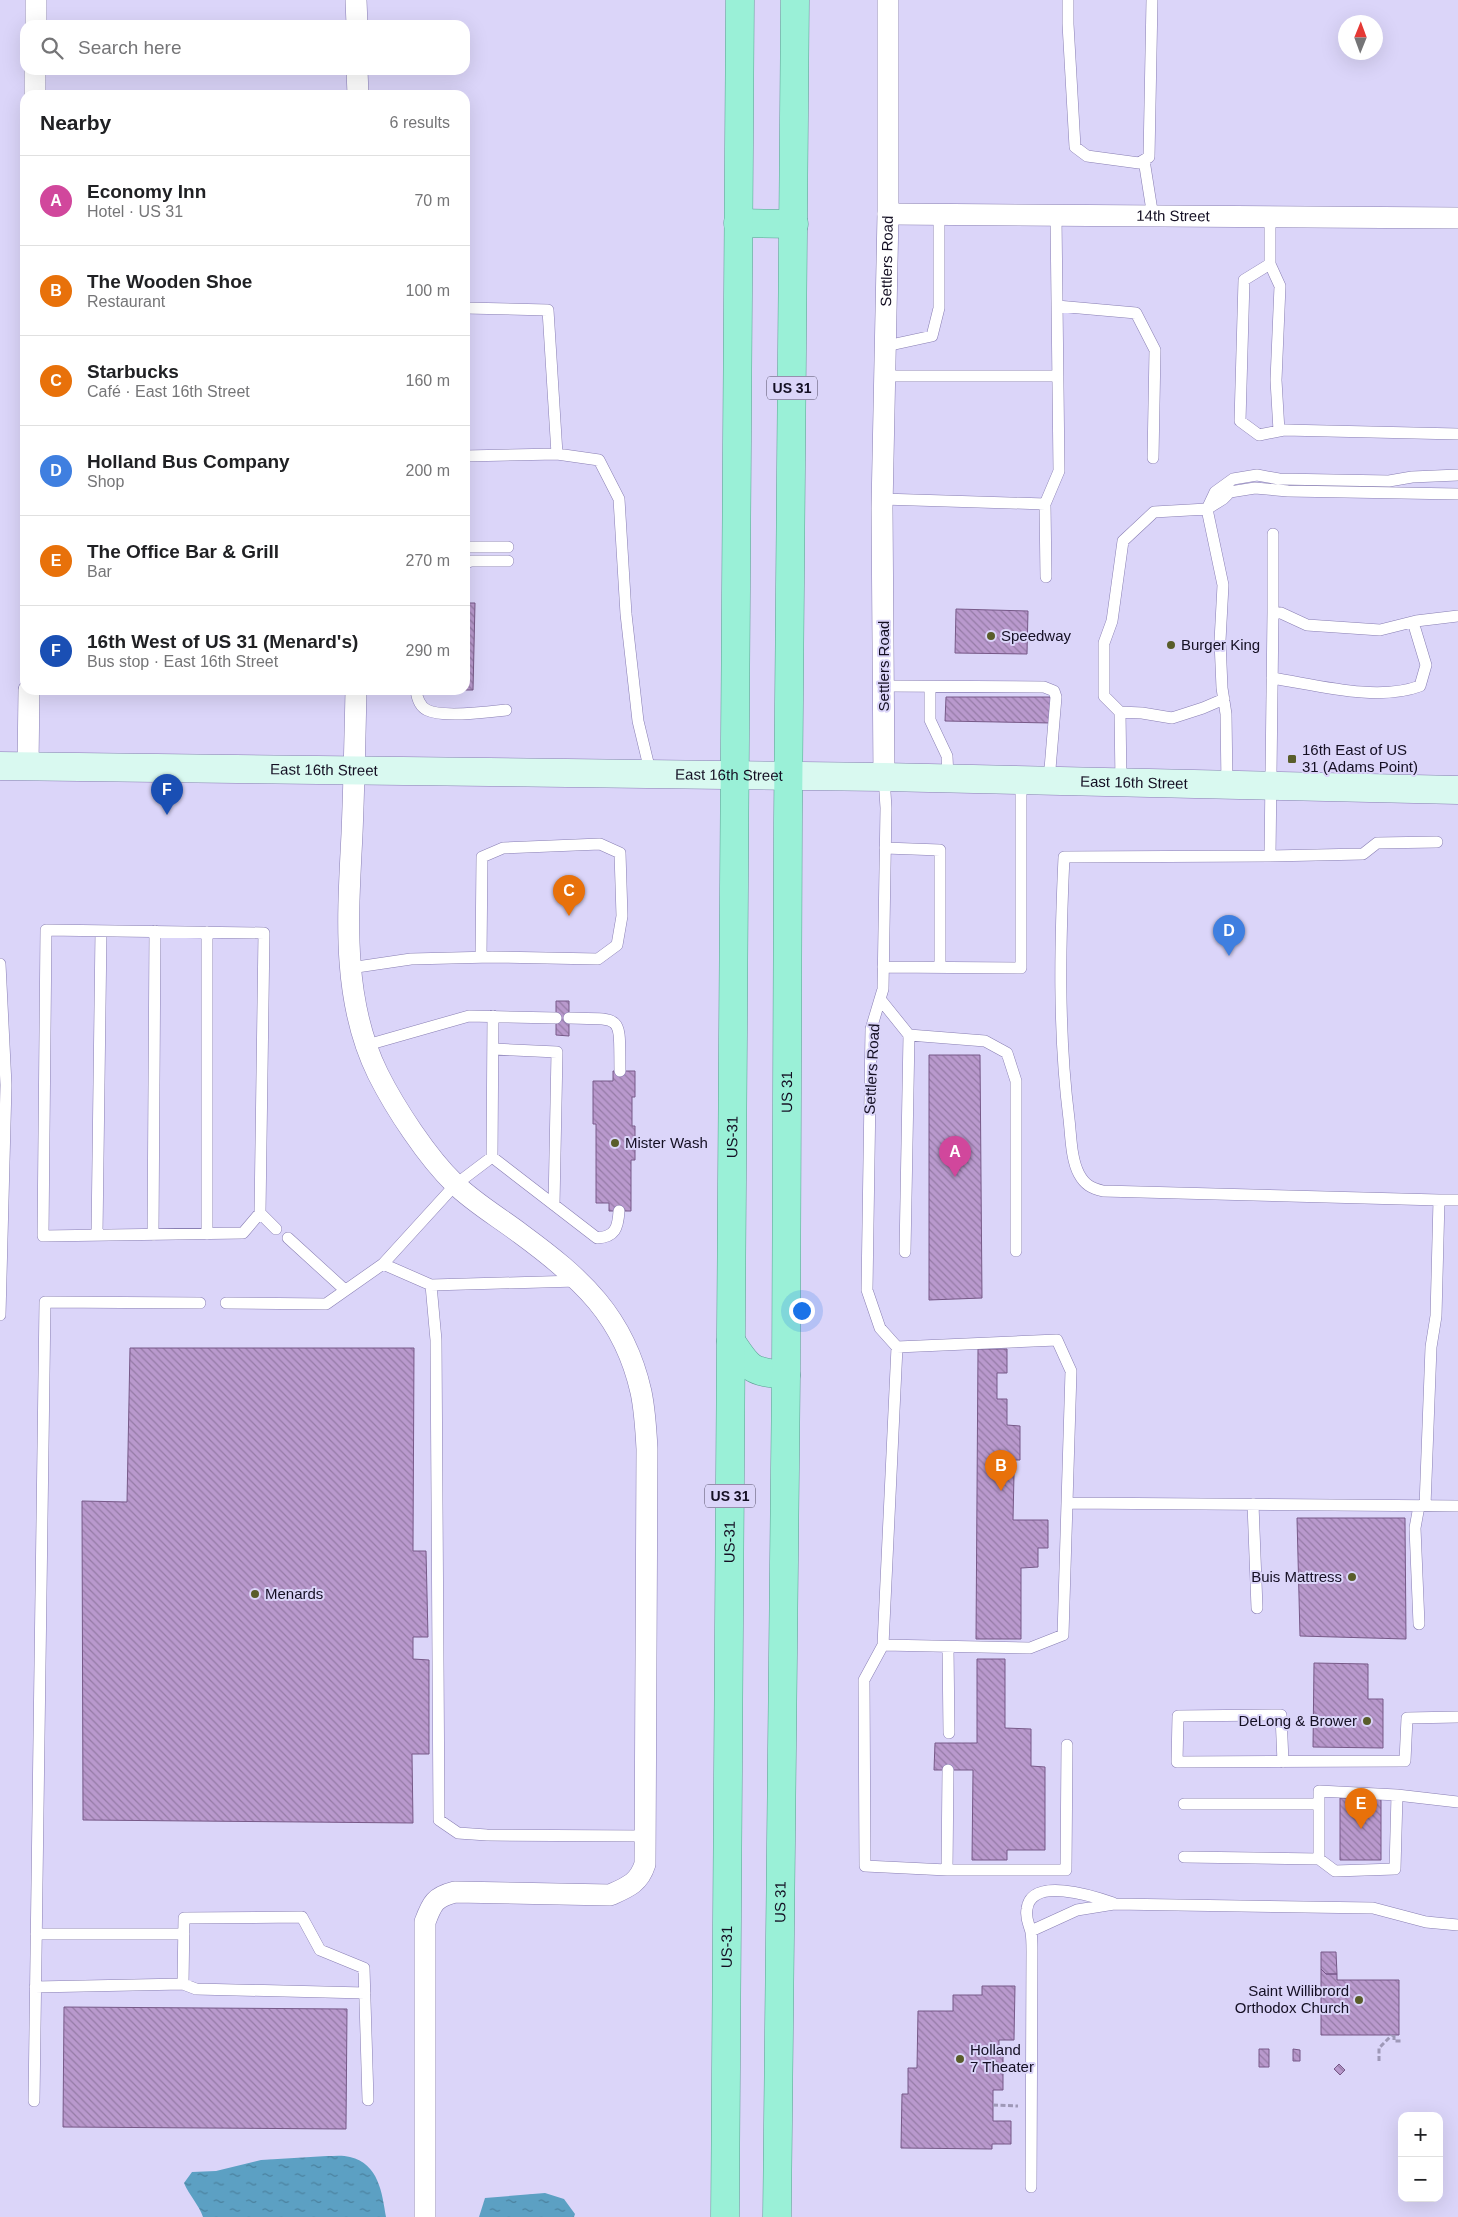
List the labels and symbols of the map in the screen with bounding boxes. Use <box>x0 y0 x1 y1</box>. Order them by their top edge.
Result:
north arrow <box>1338 15 1383 60</box>
street label: 14th Street <box>1136 207 1211 224</box>
street label: Settlers Road <box>877 215 896 307</box>
road number: US 31 <box>767 376 817 399</box>
street label: Settlers Road <box>875 621 892 711</box>
place label: Speedway <box>1001 627 1072 644</box>
marker: Speedway <box>985 630 997 642</box>
place label: Burger King <box>1181 636 1260 653</box>
marker: Burger King <box>1165 639 1177 651</box>
place label: 16th East of US 31 (Adams Point) <box>1302 741 1418 775</box>
marker: 16th East of US 31 (Adams Point) <box>1286 753 1298 765</box>
street label: East 16th Street <box>270 760 379 779</box>
street label: East 16th Street <box>675 765 784 784</box>
street label: East 16th Street <box>1080 772 1189 792</box>
pin: F <box>151 774 183 815</box>
pin: C <box>553 875 585 916</box>
pin: D <box>1213 915 1245 956</box>
street label: Settlers Road <box>861 1023 882 1115</box>
street label: US 31 <box>778 1071 795 1113</box>
street label: US-31 <box>723 1116 740 1158</box>
place label: Mister Wash <box>625 1134 708 1151</box>
pin: A <box>939 1136 971 1177</box>
marker: Mister Wash <box>609 1137 621 1149</box>
your location <box>789 1298 815 1324</box>
pin: B <box>985 1450 1017 1491</box>
road number: US 31 <box>705 1484 755 1508</box>
street label: US-31 <box>720 1521 738 1563</box>
place label: Buis Mattress <box>1251 1568 1342 1585</box>
marker: Buis Mattress <box>1346 1571 1358 1583</box>
place label: Menards <box>265 1585 323 1602</box>
marker: Menards <box>249 1588 261 1600</box>
place label: DeLong & Brower <box>1239 1712 1357 1729</box>
marker: DeLong & Brower <box>1361 1715 1373 1727</box>
pin: E <box>1345 1788 1377 1829</box>
street label: US 31 <box>771 1881 789 1923</box>
street label: US-31 <box>718 1926 735 1968</box>
place label: Saint Willibrord Orthodox Church <box>1235 1982 1349 2016</box>
marker: Saint Willibrord Orthodox Church <box>1353 1994 1365 2006</box>
place label: Holland 7 Theater <box>970 2041 1034 2075</box>
marker: Holland 7 Theater <box>954 2053 966 2065</box>

